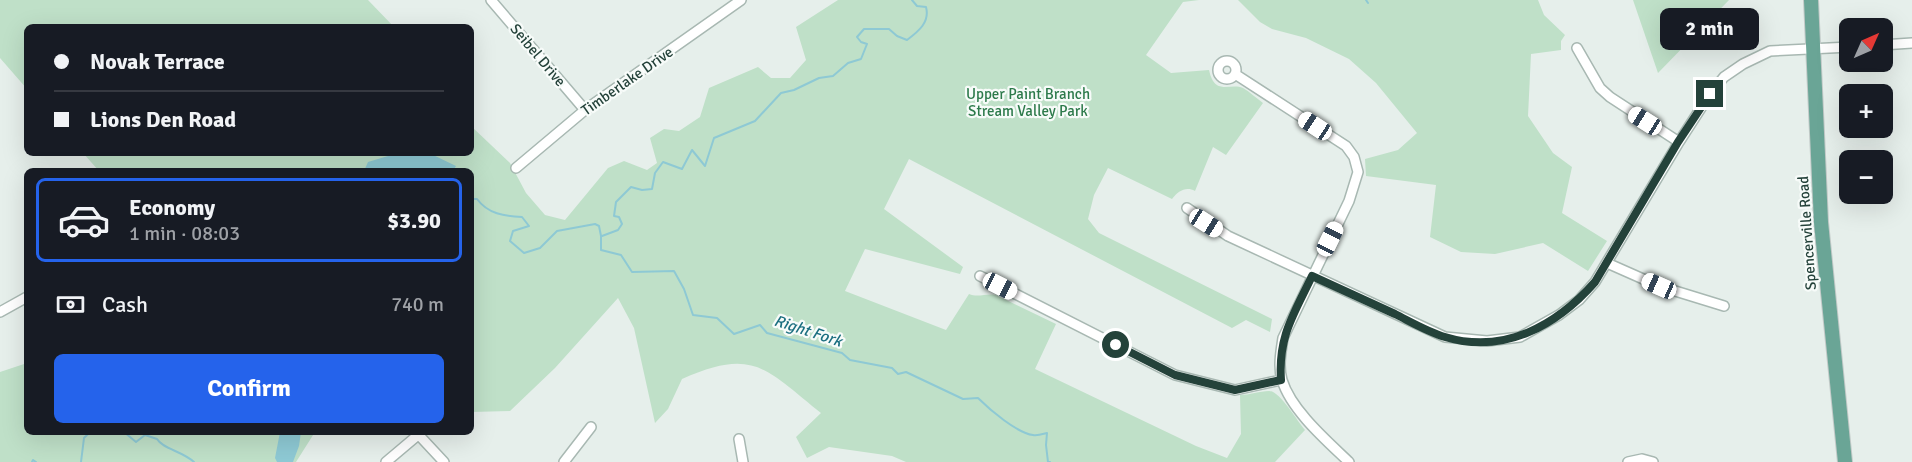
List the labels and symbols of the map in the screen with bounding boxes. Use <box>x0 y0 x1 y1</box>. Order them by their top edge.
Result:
callout: 2 min <box>1660 7 1760 49</box>
north arrow <box>1839 18 1893 72</box>
street label: Seibel Drive <box>506 20 570 90</box>
street label: Timberlake Drive <box>578 43 676 119</box>
route end <box>1696 80 1723 107</box>
park label: Upper Paint Branch Stream Valley Park <box>966 85 1090 120</box>
car <box>1625 104 1665 138</box>
car <box>1295 109 1335 143</box>
street label: Spencerville Road <box>1794 175 1820 291</box>
car <box>1186 206 1226 240</box>
car <box>1314 219 1346 259</box>
car <box>980 270 1020 302</box>
car <box>1639 270 1679 302</box>
water label: Right Fork <box>771 311 846 352</box>
route start <box>1102 331 1129 358</box>

